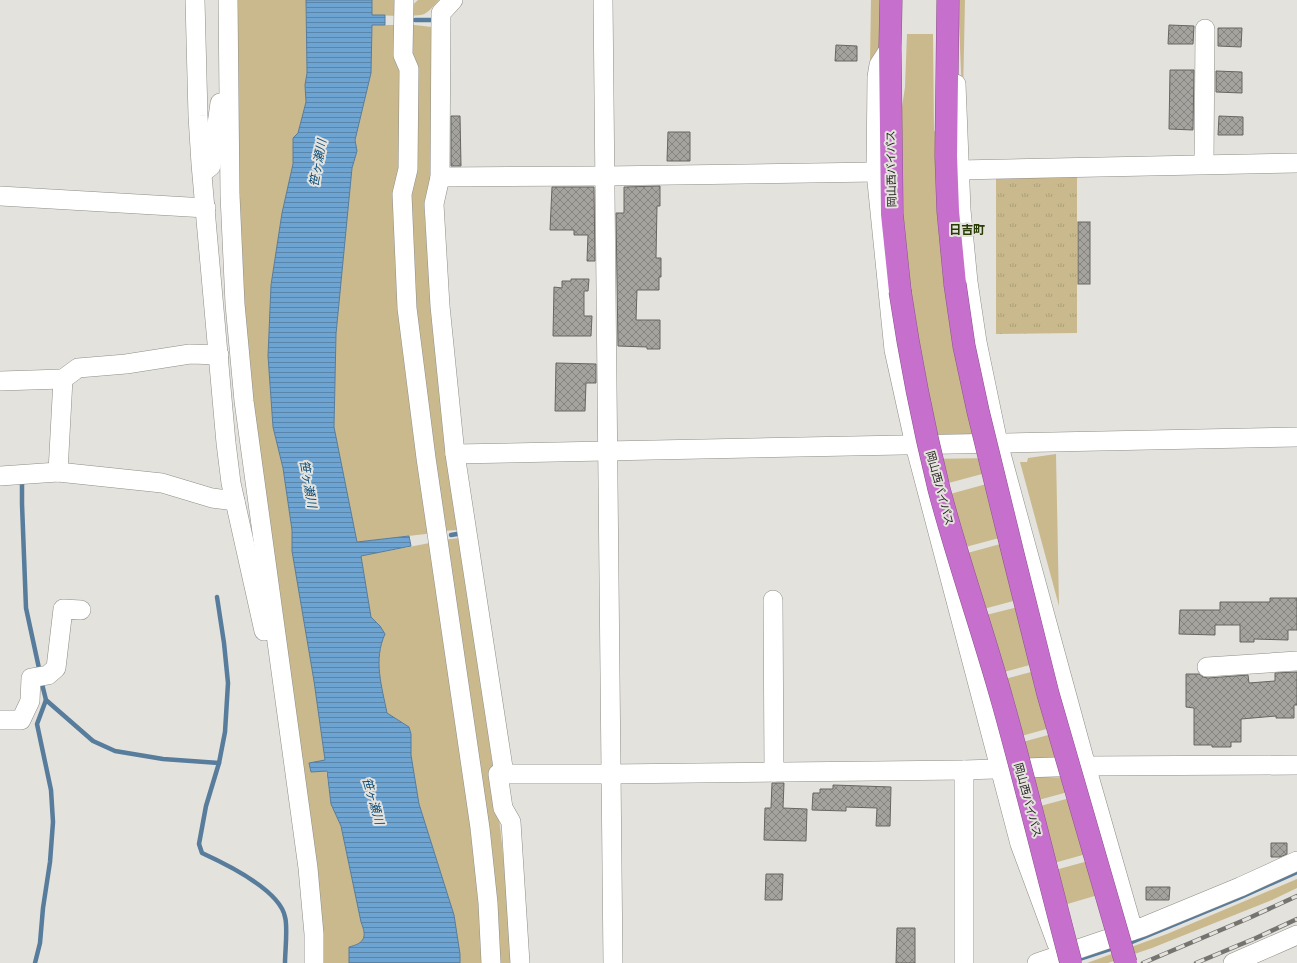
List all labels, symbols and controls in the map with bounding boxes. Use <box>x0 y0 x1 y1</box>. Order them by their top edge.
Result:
street label: 岡山西バイパス <box>884 130 899 207</box>
water label: 笹ヶ瀬川 <box>307 136 329 188</box>
district label: 日吉町 <box>949 223 985 237</box>
street label: 岡山西バイパス <box>923 449 956 527</box>
water label: 笹ヶ瀬川 <box>297 459 319 511</box>
street label: 岡山西バイパス <box>1011 761 1044 839</box>
water label: 笹ヶ瀬川 <box>360 776 387 828</box>

